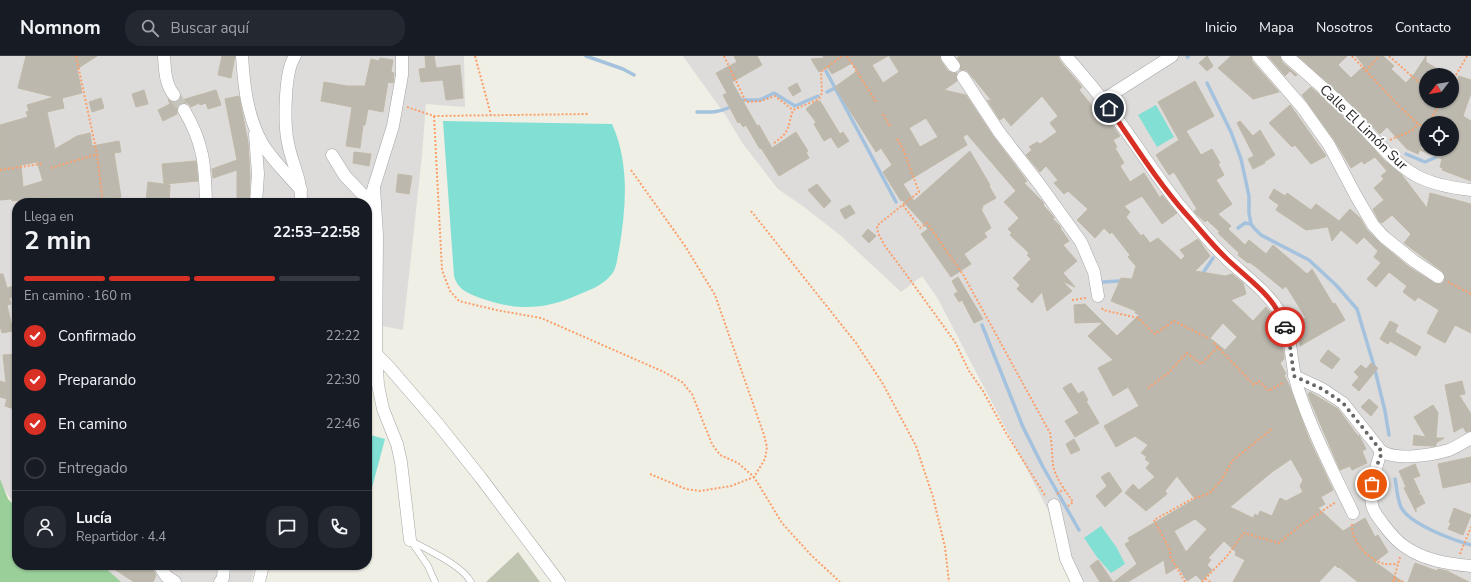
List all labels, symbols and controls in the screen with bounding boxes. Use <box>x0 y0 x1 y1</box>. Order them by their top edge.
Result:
search box <box>125 10 405 46</box>
text: Nomnom <box>20 15 101 41</box>
icon: search <box>139 17 161 39</box>
text: Buscar aquí <box>171 18 249 38</box>
text: Inicio <box>1205 18 1237 37</box>
text: Mapa <box>1259 18 1294 37</box>
text: Nosotros <box>1316 18 1373 37</box>
text: Contacto <box>1395 18 1451 37</box>
north arrow <box>1419 68 1459 108</box>
map controls <box>1419 68 1459 156</box>
street label: Calle El Limón Sur <box>1316 80 1412 174</box>
pin <box>1092 91 1126 125</box>
icon: home <box>1098 97 1120 119</box>
button: locate <box>1419 116 1459 156</box>
text: Llega en <box>24 208 74 226</box>
text: 22:53–22:58 <box>273 222 360 242</box>
text: 2 min <box>24 223 91 258</box>
text: En camino · 160 m <box>24 287 131 305</box>
courier <box>1265 307 1305 347</box>
icon: car <box>1274 316 1296 338</box>
icon: check <box>24 325 46 347</box>
text: Confirmado <box>58 326 136 346</box>
text: 22:22 <box>326 327 360 345</box>
icon: check <box>24 369 46 391</box>
text: Preparando <box>58 370 136 390</box>
text: 22:30 <box>326 371 360 389</box>
icon: check <box>24 413 46 435</box>
text: En camino <box>58 414 127 434</box>
text: 22:46 <box>326 415 360 433</box>
text: Entregado <box>58 458 128 478</box>
pin <box>1355 467 1389 501</box>
icon: bag <box>1361 473 1383 495</box>
button: person <box>24 506 66 548</box>
button: chat <box>266 506 308 548</box>
button: phone <box>318 506 360 548</box>
text: Lucía <box>76 508 112 528</box>
text: Repartidor · 4.4 <box>76 528 166 546</box>

